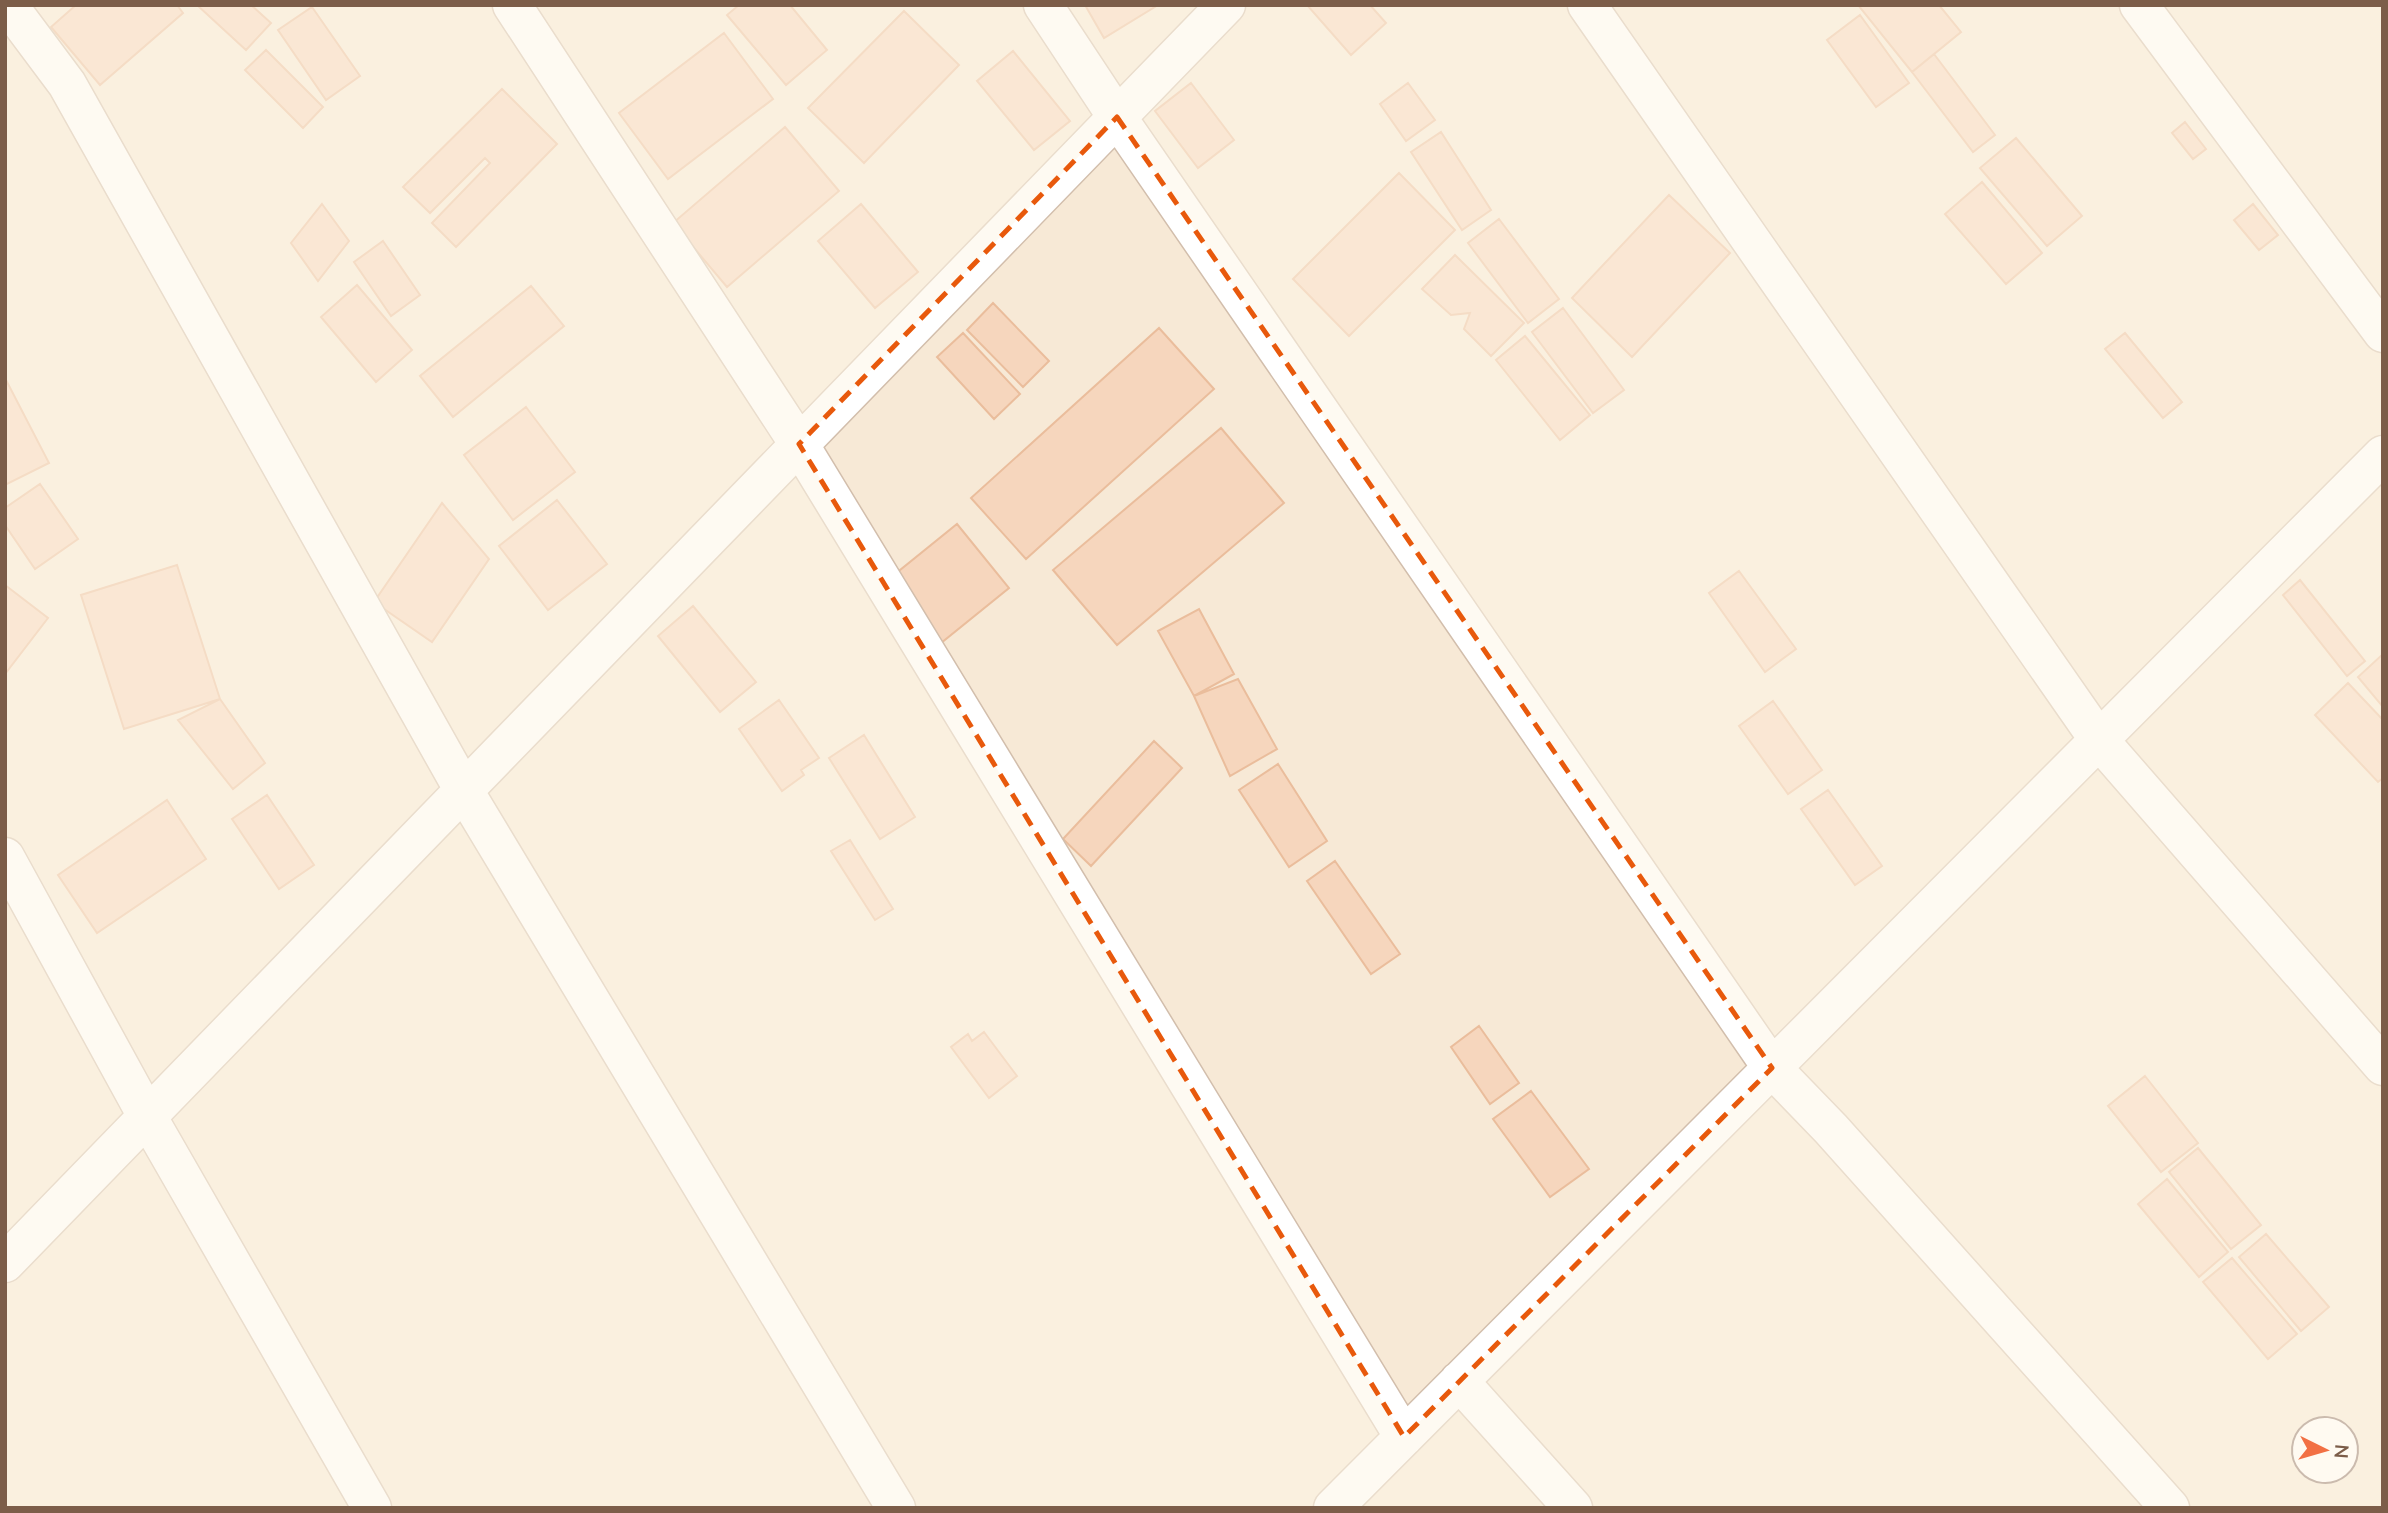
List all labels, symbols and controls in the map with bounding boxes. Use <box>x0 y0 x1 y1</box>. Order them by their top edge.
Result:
north arrow <box>2290 1415 2360 1485</box>
text: N <box>2327 1443 2355 1460</box>

